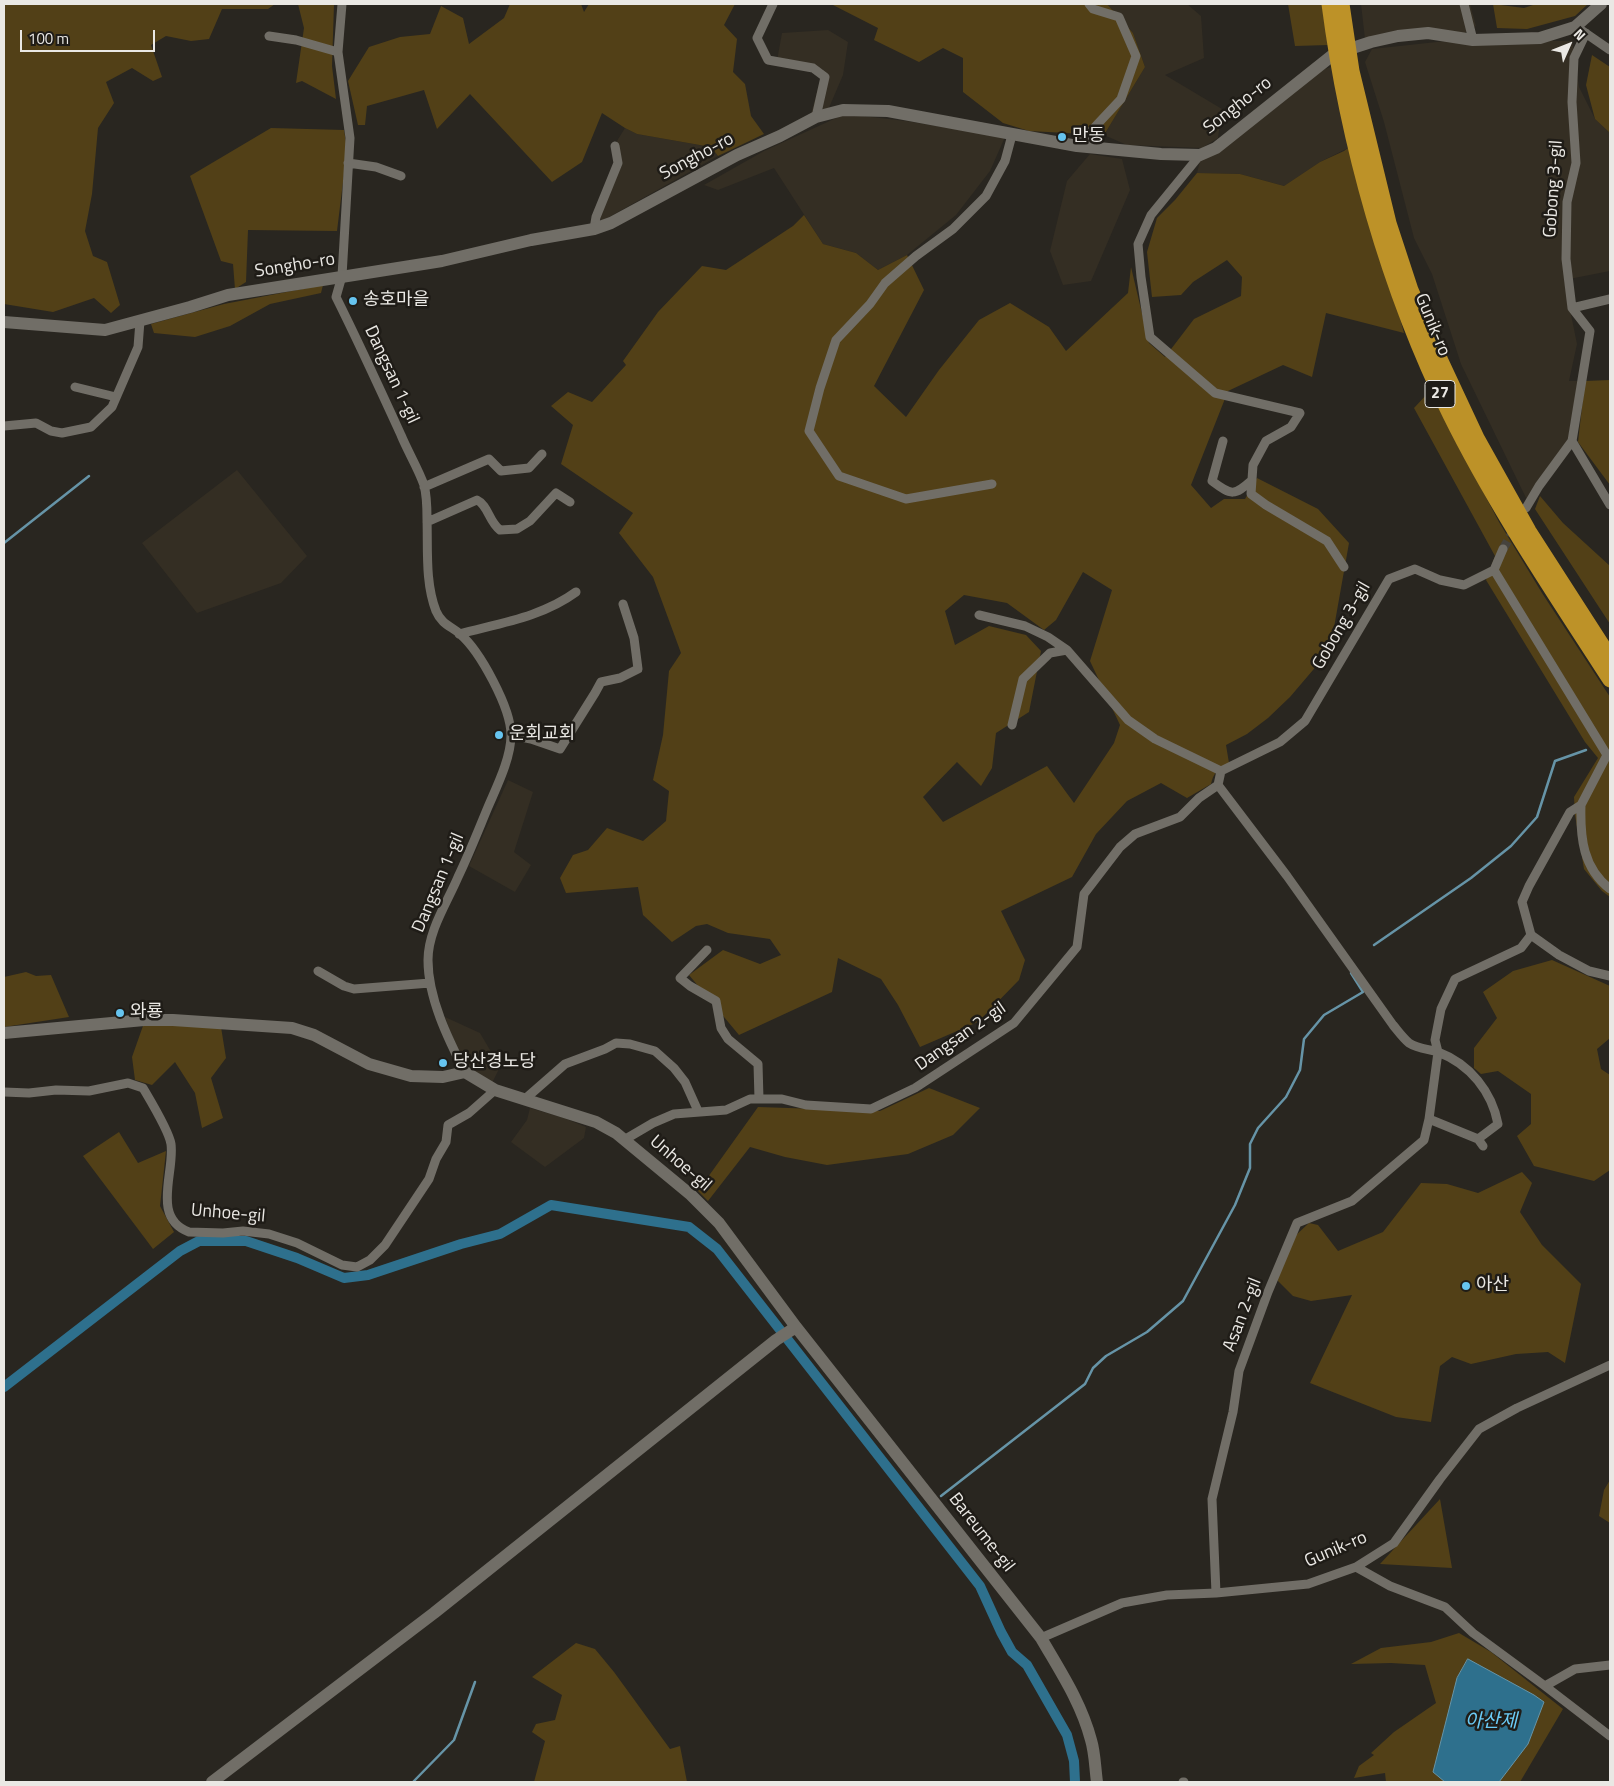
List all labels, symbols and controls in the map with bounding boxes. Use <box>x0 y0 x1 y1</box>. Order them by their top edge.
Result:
scale bar <box>22 20 158 52</box>
north arrow <box>1544 20 1594 70</box>
text: N <box>1569 23 1591 45</box>
text: 100 m <box>28 27 69 50</box>
street label: Songho-ro <box>1200 73 1276 139</box>
place label: 만동 <box>1072 126 1105 148</box>
street label: Songho-ro <box>656 129 738 185</box>
marker: 만동 <box>1056 131 1068 143</box>
street label: Gobong 3-gil <box>1540 139 1568 239</box>
street label: Songho-ro <box>253 249 337 283</box>
place label: 송호마을 <box>363 290 429 312</box>
street label: Gunik-ro <box>1410 291 1454 359</box>
marker: 송호마을 <box>347 295 359 307</box>
street label: Dangsan 1-gil <box>359 322 423 428</box>
road number: 27 <box>1425 380 1455 408</box>
street label: Gobong 3-gil <box>1308 578 1376 674</box>
place label: 운회교회 <box>509 724 575 746</box>
marker: 운회교회 <box>493 729 505 741</box>
street label: Dangsan 1-gil <box>408 830 470 936</box>
street label: Dangsan 2-gil <box>911 998 1011 1076</box>
place label: 와룡 <box>130 1002 163 1024</box>
marker: 와룡 <box>114 1007 126 1019</box>
place label: 당산경노당 <box>453 1052 536 1074</box>
marker: 당산경노당 <box>437 1057 449 1069</box>
street label: Unhoe-gil <box>645 1131 715 1197</box>
street label: Unhoe-gil <box>190 1200 266 1228</box>
street label: Asan 2-gil <box>1219 1275 1267 1355</box>
place label: 아산 <box>1476 1275 1509 1297</box>
marker: 아산 <box>1460 1280 1472 1292</box>
street label: Bareume-gil <box>943 1489 1019 1577</box>
street label: Gunik-ro <box>1302 1527 1370 1573</box>
water label: 아산제 <box>1465 1711 1517 1733</box>

